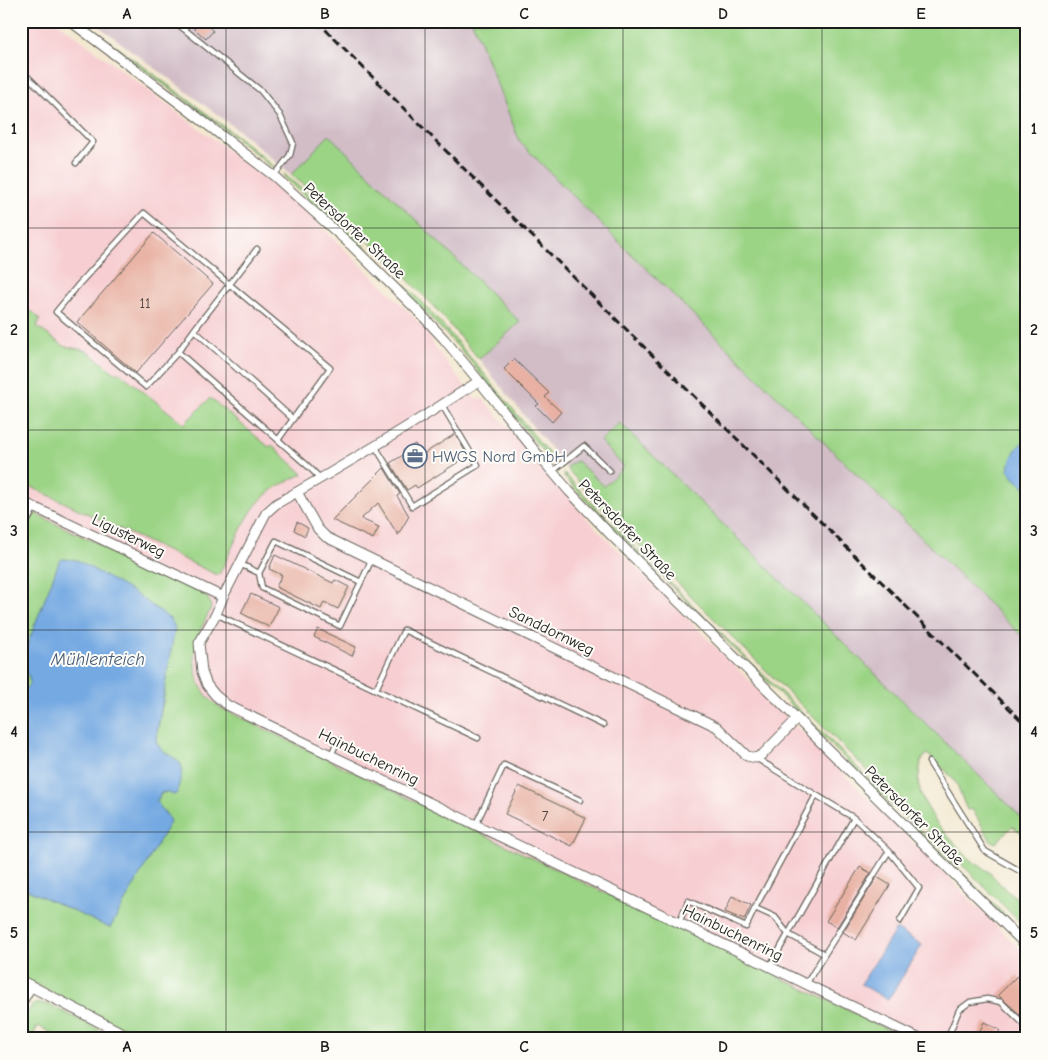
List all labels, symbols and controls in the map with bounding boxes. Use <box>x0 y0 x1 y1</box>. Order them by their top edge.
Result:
text: A <box>123 5 132 23</box>
text: B <box>320 5 330 23</box>
text: C <box>519 5 529 23</box>
text: D <box>718 5 728 23</box>
text: E <box>916 5 926 23</box>
text: 1 <box>11 120 17 138</box>
text: 1 <box>1031 120 1037 138</box>
street label: Petersdorfer Straße <box>300 179 409 283</box>
house number: 11 <box>139 295 151 312</box>
text: 2 <box>10 321 18 339</box>
text: 2 <box>1030 321 1038 339</box>
office icon: HWGS Nord GmbH <box>402 443 428 469</box>
place label: HWGS Nord GmbH <box>432 448 566 466</box>
street label: Petersdorfer Straße <box>575 476 680 584</box>
street label: Ligusterweg <box>89 510 168 561</box>
text: 3 <box>10 522 18 540</box>
text: 3 <box>1030 522 1038 540</box>
street label: Sanddornweg <box>506 603 597 659</box>
water label: Mühlenteich <box>50 649 145 670</box>
text: 4 <box>10 723 18 741</box>
text: 4 <box>1030 723 1038 741</box>
street label: Hainbuchenring <box>315 725 422 789</box>
street label: Petersdorfer Straße <box>861 762 968 869</box>
house number: 7 <box>542 808 549 825</box>
street label: Hainbuchenring <box>679 901 786 965</box>
text: 5 <box>10 924 18 942</box>
text: 5 <box>1030 924 1038 942</box>
text: A <box>123 1038 132 1056</box>
text: B <box>320 1038 330 1056</box>
text: C <box>519 1038 529 1056</box>
text: D <box>718 1038 728 1056</box>
text: E <box>916 1038 926 1056</box>

